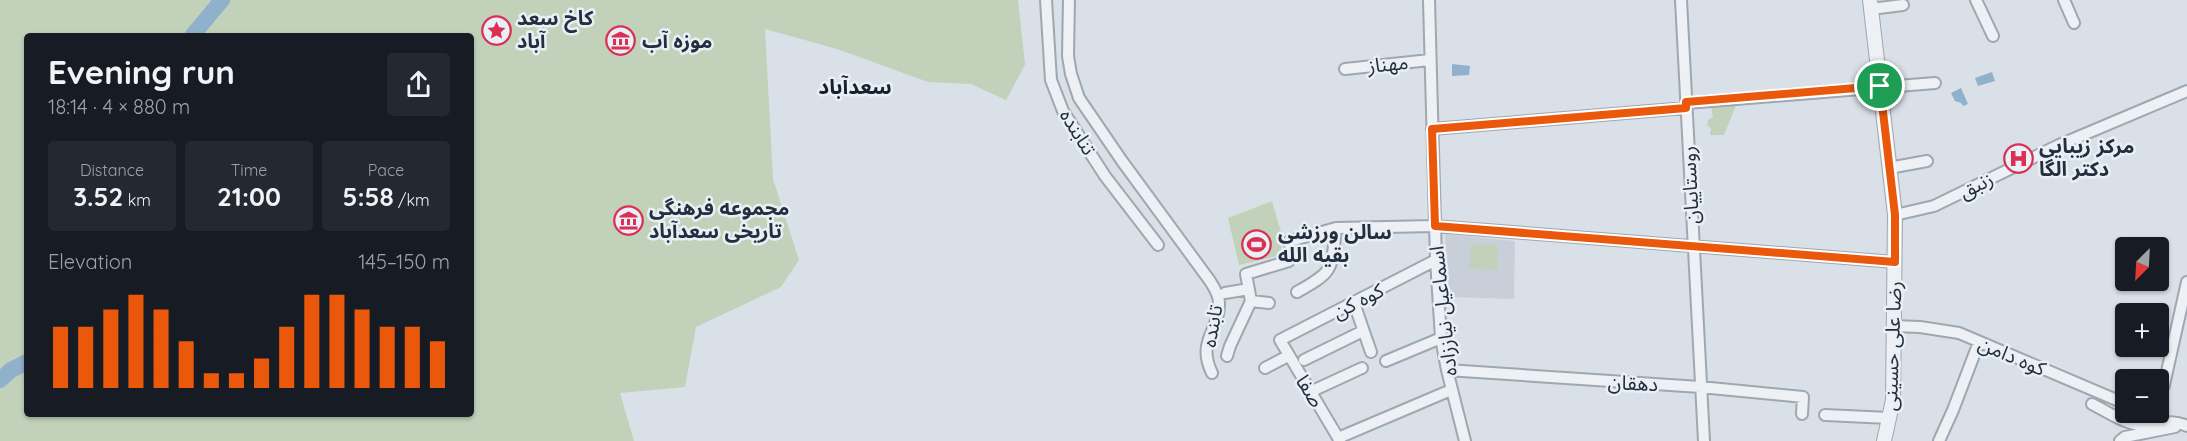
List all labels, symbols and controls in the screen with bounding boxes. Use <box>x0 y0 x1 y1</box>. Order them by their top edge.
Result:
place label: کاخ سعد آباد <box>517 5 594 53</box>
place icon: کاخ سعد آباد <box>480 14 512 46</box>
museum icon: موزه آب <box>605 25 637 57</box>
place label: موزه آب <box>642 28 712 53</box>
street label: مهناز <box>1365 49 1409 78</box>
text: Evening run <box>48 51 235 92</box>
button: share <box>387 53 450 116</box>
pin <box>1854 60 1905 111</box>
icon: arrive <box>1863 69 1896 102</box>
district label: سعدآباد <box>818 73 892 99</box>
text: 18:14 · 4 × 880 m <box>48 94 190 119</box>
street label: تنابنده <box>1055 104 1102 160</box>
place label: مرکز زیبایی دکتر الگا <box>2039 133 2135 181</box>
hospital icon: مرکز زیبایی دکتر الگا <box>2002 142 2034 174</box>
street label: روستاییان <box>1675 145 1704 225</box>
text: Distance <box>80 160 144 180</box>
text: Time <box>231 160 267 180</box>
text: Pace <box>368 160 404 180</box>
street label: زنبق <box>1955 166 1997 204</box>
text: 3.52 <box>73 180 123 213</box>
text: 21:00 <box>217 180 281 213</box>
text: 5:58 <box>342 180 394 213</box>
text: km <box>123 190 151 210</box>
text: /km <box>394 190 430 210</box>
place label: مجموعه فرهنگی تاریخی سعدآباد <box>649 195 790 243</box>
museum icon: مجموعه فرهنگی تاریخی سعدآباد <box>612 204 644 236</box>
place label: سالن ورزشی بقیه الله <box>1278 219 1392 267</box>
sports icon: سالن ورزشی بقیه الله <box>1241 228 1273 260</box>
north arrow <box>2115 237 2169 291</box>
map controls <box>2115 237 2169 423</box>
street label: اسماعیل نیاززاده <box>1423 245 1462 377</box>
text: Elevation <box>48 249 132 274</box>
text: 145–150 m <box>358 249 450 274</box>
street label: کوه کن <box>1328 277 1388 324</box>
street label: رضا علی حسینی <box>1877 281 1906 411</box>
street label: تابنده <box>1195 303 1228 349</box>
button: + <box>2115 303 2169 357</box>
street label: کوه دامن <box>1975 330 2050 381</box>
street label: دهقان <box>1607 369 1659 396</box>
button: − <box>2115 369 2169 423</box>
street label: صفا <box>1291 370 1330 412</box>

